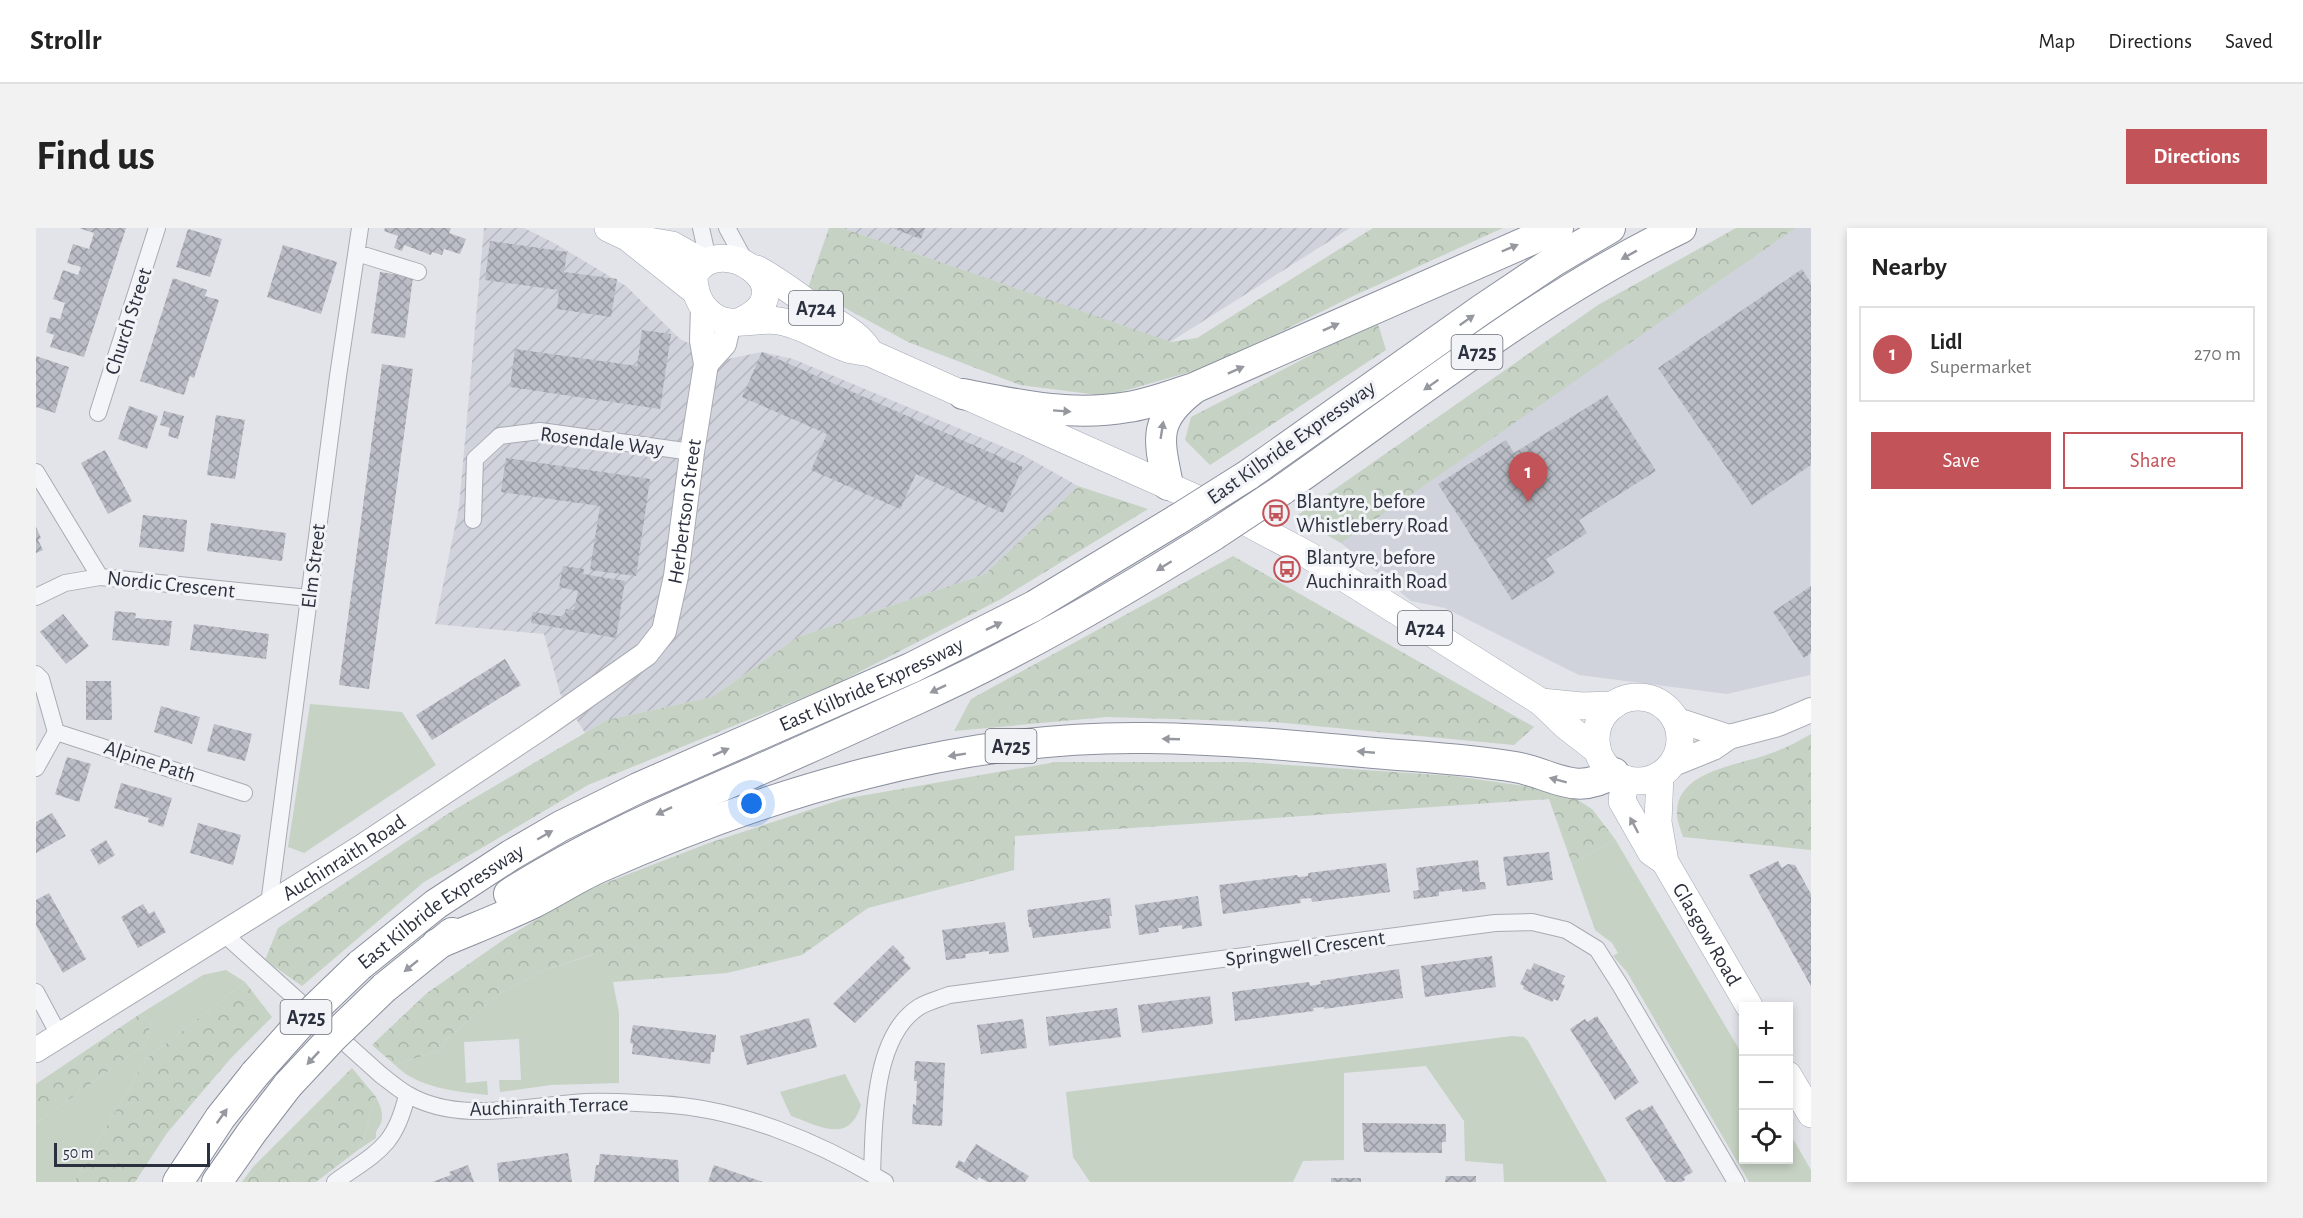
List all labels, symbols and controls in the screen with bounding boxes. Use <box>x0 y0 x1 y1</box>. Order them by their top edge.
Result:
text: Strollr <box>30 27 101 55</box>
text: Map <box>2039 31 2075 52</box>
text: Directions <box>2108 31 2192 52</box>
text: Saved <box>2225 31 2273 52</box>
button: Directions <box>2126 129 2267 184</box>
text: Find us <box>36 135 155 177</box>
one-way arrow <box>1501 243 1519 253</box>
one-way arrow <box>1621 249 1637 260</box>
text: Nearby <box>1871 254 1947 280</box>
street label: Church Street <box>101 265 156 377</box>
road number: A724 <box>789 291 843 325</box>
one-way arrow <box>1458 314 1474 326</box>
one-way arrow <box>1323 323 1340 332</box>
text: Lidl <box>1930 331 1963 353</box>
road number: A725 <box>1452 335 1502 369</box>
text: 1 <box>1889 344 1896 364</box>
text: 270 m <box>2194 344 2241 364</box>
text: Supermarket <box>1930 357 2031 377</box>
one-way arrow <box>1227 364 1245 374</box>
street label: East Kilbride Expressway <box>1204 377 1379 508</box>
one-way arrow <box>1423 378 1438 390</box>
one-way arrow <box>1053 406 1072 415</box>
one-way arrow <box>1158 421 1167 440</box>
street label: Rosendale Way <box>539 423 665 460</box>
button: Save <box>1871 432 2051 489</box>
button: Share <box>2063 432 2243 489</box>
street label: Herbertson Street <box>665 437 705 586</box>
pin: 1 <box>1508 452 1548 502</box>
place label: Blantyre, before Whistleberry Road <box>1296 491 1448 536</box>
bus stop icon: Blantyre, before Whistleberry Road <box>1261 498 1291 528</box>
street label: Elm Street <box>298 522 329 610</box>
place label: Blantyre, before Auchinraith Road <box>1306 547 1447 592</box>
bus stop icon: Blantyre, before Auchinraith Road <box>1272 554 1302 584</box>
one-way arrow <box>1156 561 1173 572</box>
street label: Nordic Crescent <box>106 567 236 602</box>
road number: A724 <box>1398 611 1452 645</box>
one-way arrow <box>985 622 1002 631</box>
street label: East Kilbride Expressway <box>776 633 967 736</box>
one-way arrow <box>929 685 946 694</box>
road number: A725 <box>986 729 1036 763</box>
one-way arrow <box>1162 734 1181 744</box>
street label: Alpine Path <box>102 737 198 786</box>
one-way arrow <box>713 747 730 756</box>
one-way arrow <box>1356 747 1375 757</box>
one-way arrow <box>947 751 966 760</box>
one-way arrow <box>1549 774 1568 784</box>
your location <box>737 789 766 818</box>
one-way arrow <box>655 807 672 816</box>
street label: Auchinraith Road <box>279 811 409 905</box>
one-way arrow <box>1629 816 1639 833</box>
one-way arrow <box>537 830 554 840</box>
street label: East Kilbride Expressway <box>354 840 528 973</box>
street label: Glasgow Road <box>1669 879 1745 989</box>
street label: Springwell Crescent <box>1224 927 1386 970</box>
one-way arrow <box>403 959 418 971</box>
road number: A725 <box>280 1000 332 1034</box>
map controls <box>1739 1002 1793 1164</box>
button: + <box>1739 1002 1793 1056</box>
one-way arrow <box>307 1050 320 1065</box>
button: − <box>1739 1056 1793 1110</box>
street label: Auchinraith Terrace <box>469 1093 629 1120</box>
one-way arrow <box>216 1108 228 1124</box>
button: locate <box>1739 1110 1793 1164</box>
scale bar <box>54 1140 210 1168</box>
text: 50 m <box>63 1145 94 1161</box>

